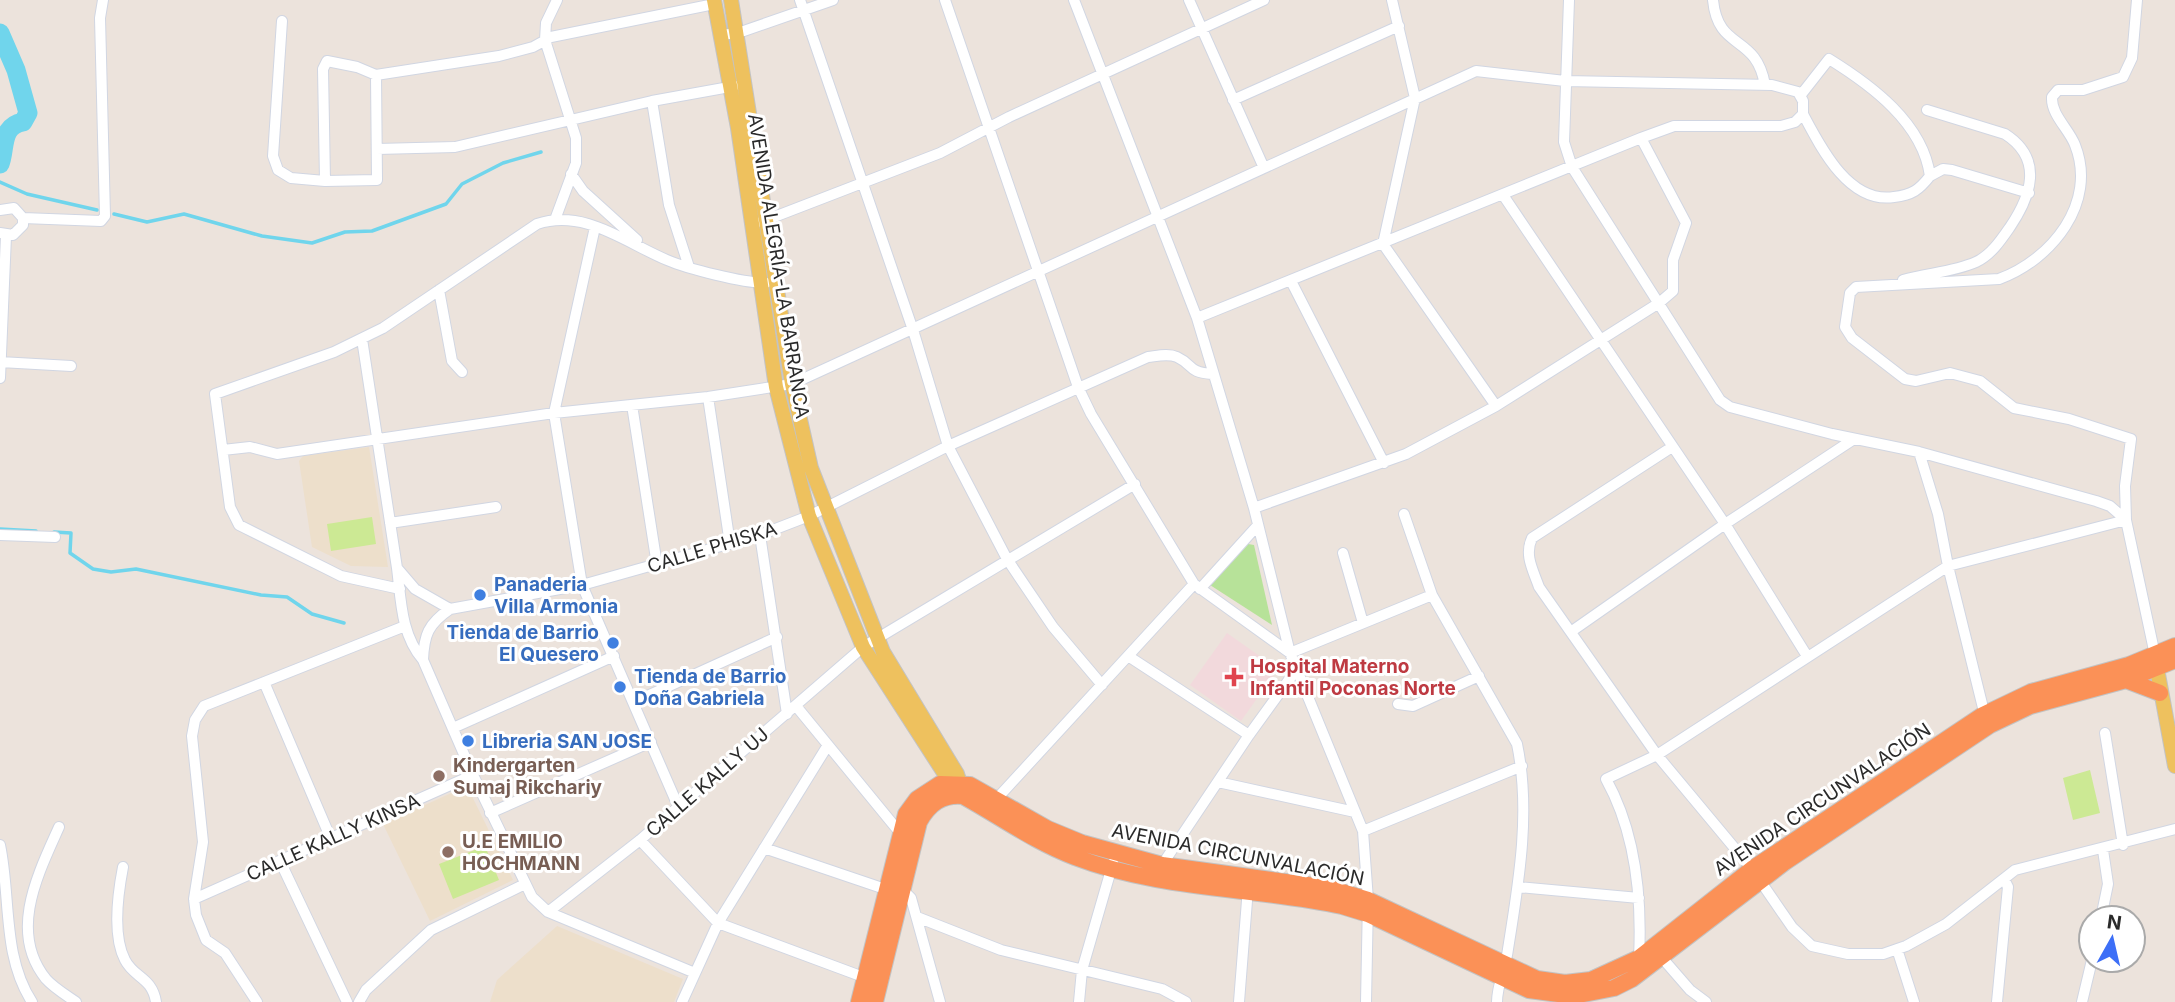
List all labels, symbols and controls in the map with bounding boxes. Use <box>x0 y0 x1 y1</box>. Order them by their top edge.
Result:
street label: AVENIDA ALEGRÍA-LA BARRANCA <box>743 112 815 420</box>
street label: CALLE PHISKA <box>645 517 780 578</box>
place label: Panaderia Villa Armonia <box>494 573 618 618</box>
marker: Panaderia Villa Armonia <box>472 587 488 603</box>
place label: Tienda de Barrio El Quesero <box>447 621 599 666</box>
marker: Tienda de Barrio El Quesero <box>605 635 621 651</box>
place label: Hospital Materno Infantil Poconas Norte <box>1250 655 1456 700</box>
place label: Tienda de Barrio Doña Gabriela <box>634 665 786 710</box>
marker: Hospital Materno Infantil Poconas Norte <box>1224 667 1244 687</box>
marker: Tienda de Barrio Doña Gabriela <box>612 679 628 695</box>
street label: AVENIDA CIRCUNVALACIÓN <box>1709 718 1935 881</box>
street label: CALLE KALLY UJ <box>641 723 773 842</box>
place label: Libreria SAN JOSE <box>482 730 652 753</box>
marker: Libreria SAN JOSE <box>460 733 476 749</box>
place label: Kindergarten Sumaj Rikchariy <box>453 754 603 799</box>
marker: Kindergarten Sumaj Rikchariy <box>431 768 447 784</box>
street label: CALLE KALLY KINSA <box>243 789 423 886</box>
street label: AVENIDA CIRCUNVALACIÓN <box>1110 819 1366 890</box>
place label: U.E EMILIO HOCHMANN <box>462 830 580 875</box>
marker: U.E EMILIO HOCHMANN <box>440 844 456 860</box>
north arrow <box>2077 904 2147 974</box>
text: N <box>2106 910 2123 935</box>

